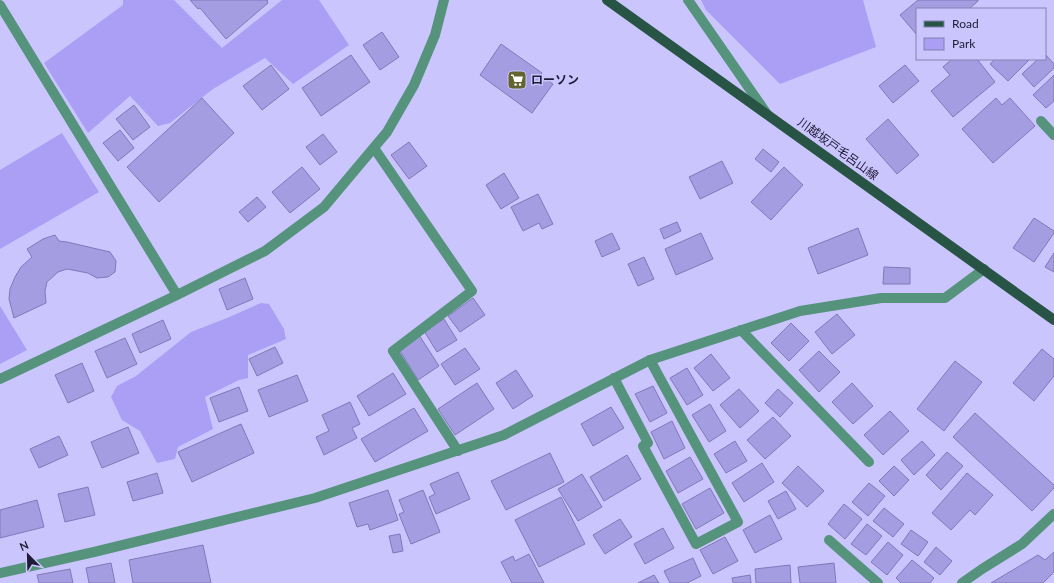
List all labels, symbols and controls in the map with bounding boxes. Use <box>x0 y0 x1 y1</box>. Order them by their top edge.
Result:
legend <box>916 8 1046 60</box>
text: Road <box>952 16 979 31</box>
text: Park <box>952 36 976 51</box>
supermarket icon: ローソン <box>506 69 528 91</box>
place label: ローソン <box>531 72 579 87</box>
street label: 川越坂戸毛呂山線 <box>795 114 882 183</box>
north arrow <box>8 535 48 575</box>
text: N <box>17 538 30 553</box>

